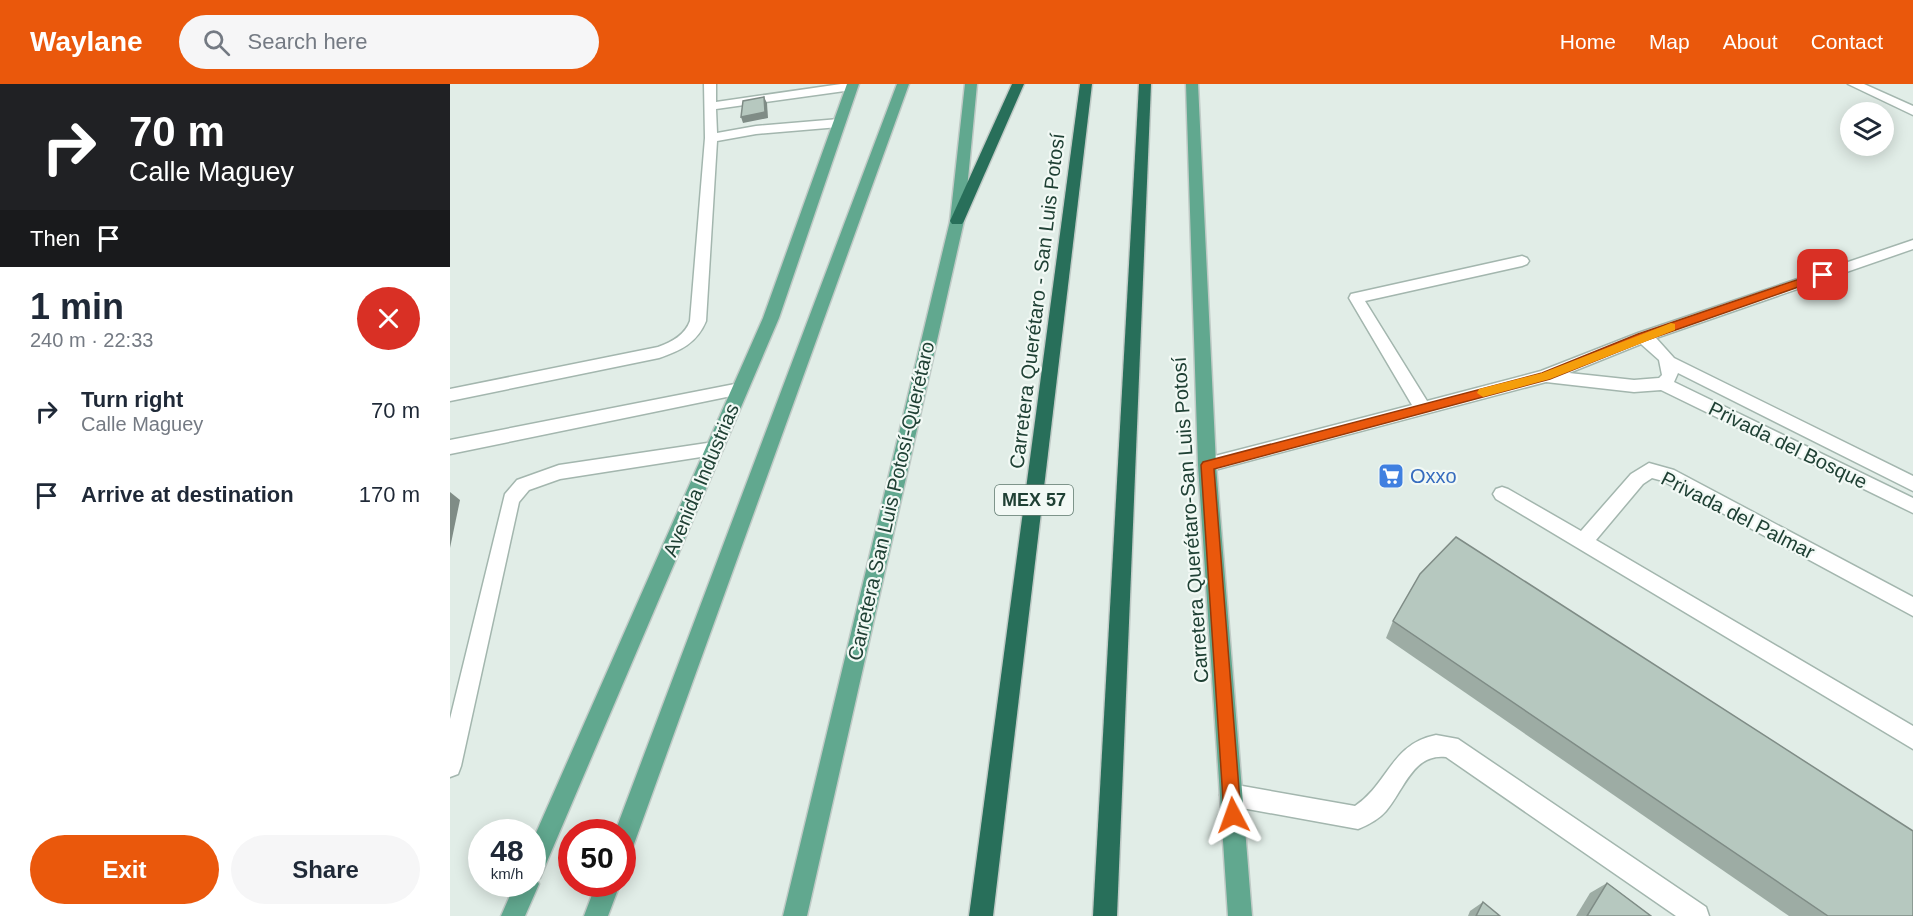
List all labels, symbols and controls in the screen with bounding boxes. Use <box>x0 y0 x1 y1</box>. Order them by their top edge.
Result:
search box <box>179 15 599 69</box>
text: Waylane <box>30 26 143 57</box>
icon: search <box>200 26 233 59</box>
text: Search here <box>248 29 367 54</box>
text: Home <box>1560 30 1616 53</box>
text: Map <box>1649 30 1690 53</box>
text: About <box>1723 30 1778 53</box>
text: Contact <box>1811 30 1883 53</box>
map controls <box>1840 102 1894 156</box>
button: layers <box>1840 102 1894 156</box>
icon: right <box>30 108 108 186</box>
text: 70 m <box>129 108 225 155</box>
street label: Carretera Querétaro - San Luis Potosí <box>1005 132 1069 470</box>
text: Calle Maguey <box>129 157 294 187</box>
icon: arrive <box>92 222 125 255</box>
text: Then <box>30 226 80 251</box>
pin <box>1797 249 1848 300</box>
icon: arrive <box>1806 258 1839 291</box>
text: 1 min <box>30 286 124 327</box>
button: close <box>357 287 420 350</box>
text: 240 m · 22:33 <box>30 329 153 351</box>
street label: Carretera San Luis Potosí-Querétaro <box>844 339 938 663</box>
street label: Carretera Querétaro-San Luis Potosí <box>1168 356 1212 684</box>
text: Turn right <box>81 387 183 412</box>
icon: right <box>30 395 63 428</box>
street label: Privada del Bosque <box>1705 397 1871 493</box>
text: 70 m <box>371 398 420 423</box>
street label: Avenida Industrias <box>659 400 743 560</box>
text: Calle Maguey <box>81 413 203 435</box>
supermarket icon: Oxxo <box>1376 461 1406 491</box>
place label: Oxxo <box>1410 465 1457 487</box>
street label: Privada del Palmar <box>1658 467 1819 563</box>
icon: arrive <box>30 479 63 512</box>
text: Arrive at destination <box>81 482 294 507</box>
text: 170 m <box>359 482 420 507</box>
road number: MEX 57 <box>995 485 1073 515</box>
position arrow <box>1201 783 1265 847</box>
speed limit sign: 50 <box>558 819 636 897</box>
text: 48 <box>490 834 524 867</box>
button: Exit <box>30 835 219 904</box>
button: Share <box>231 835 420 904</box>
text: km/h <box>491 865 523 882</box>

